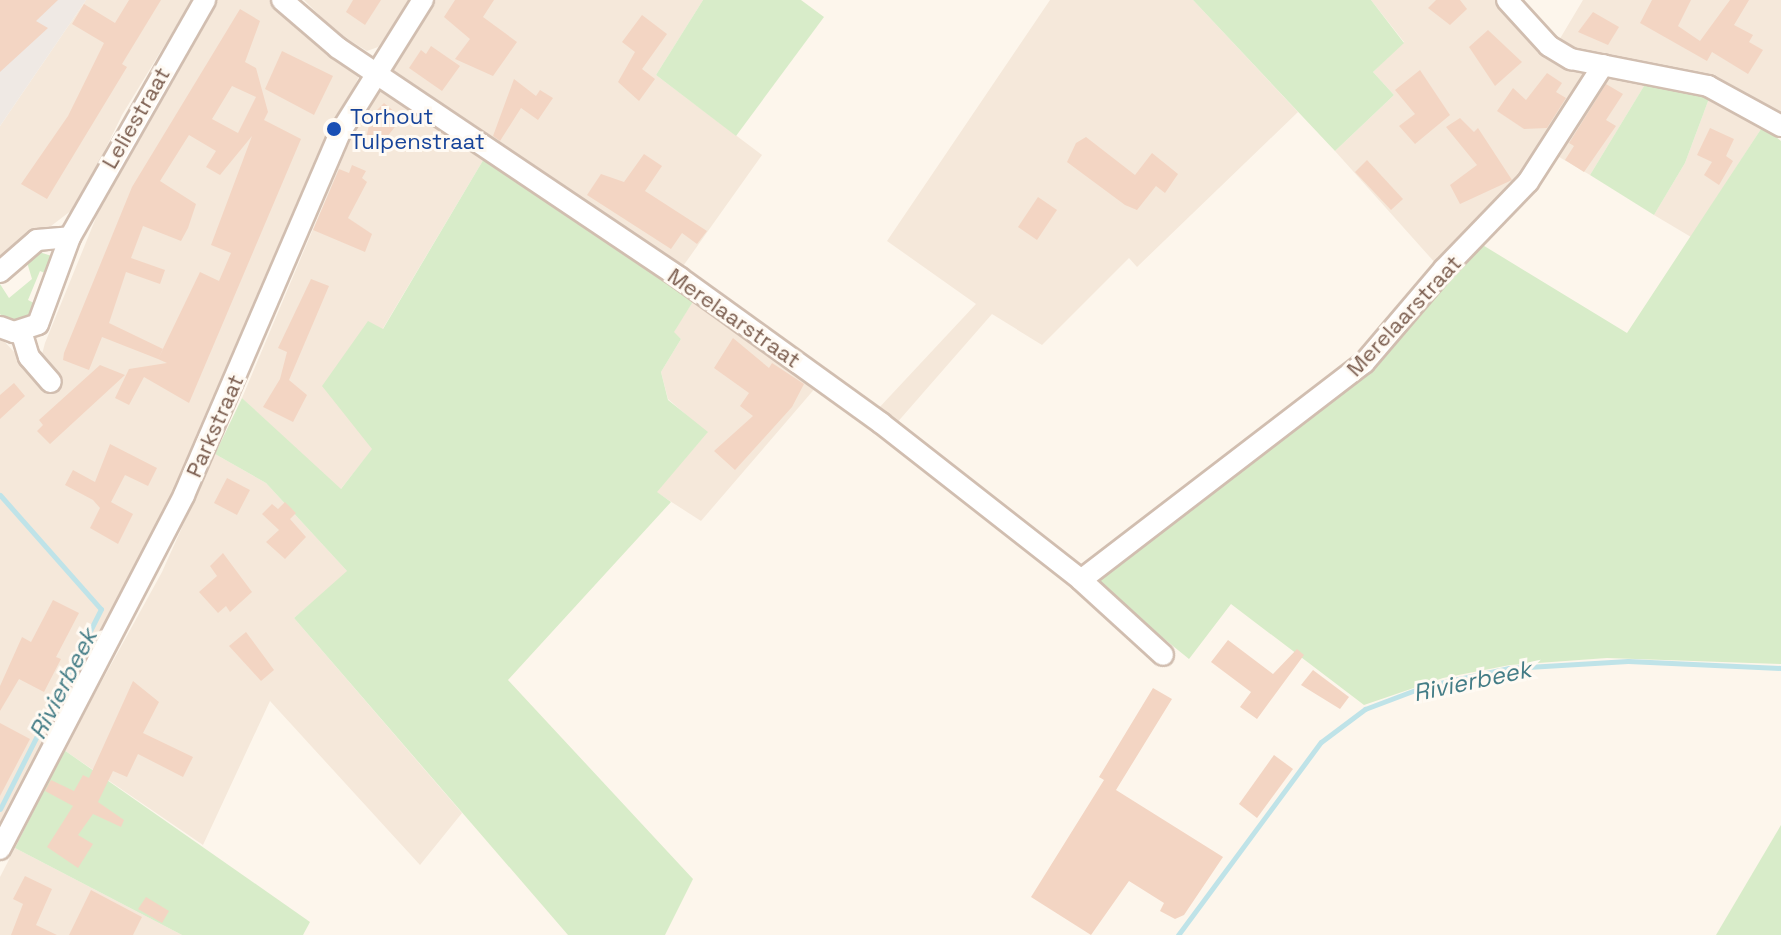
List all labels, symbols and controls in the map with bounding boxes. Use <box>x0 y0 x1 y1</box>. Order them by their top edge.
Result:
street label: Leliestraat <box>96 63 176 173</box>
place label: Torhout Tulpenstraat <box>350 103 485 154</box>
marker: Torhout Tulpenstraat <box>325 120 343 138</box>
street label: Merelaarstraat <box>1341 250 1467 382</box>
street label: Merelaarstraat <box>663 262 805 374</box>
street label: Parkstraat <box>181 371 249 481</box>
water label: Rivierbeek <box>23 624 103 744</box>
water label: Rivierbeek <box>1410 654 1534 708</box>

